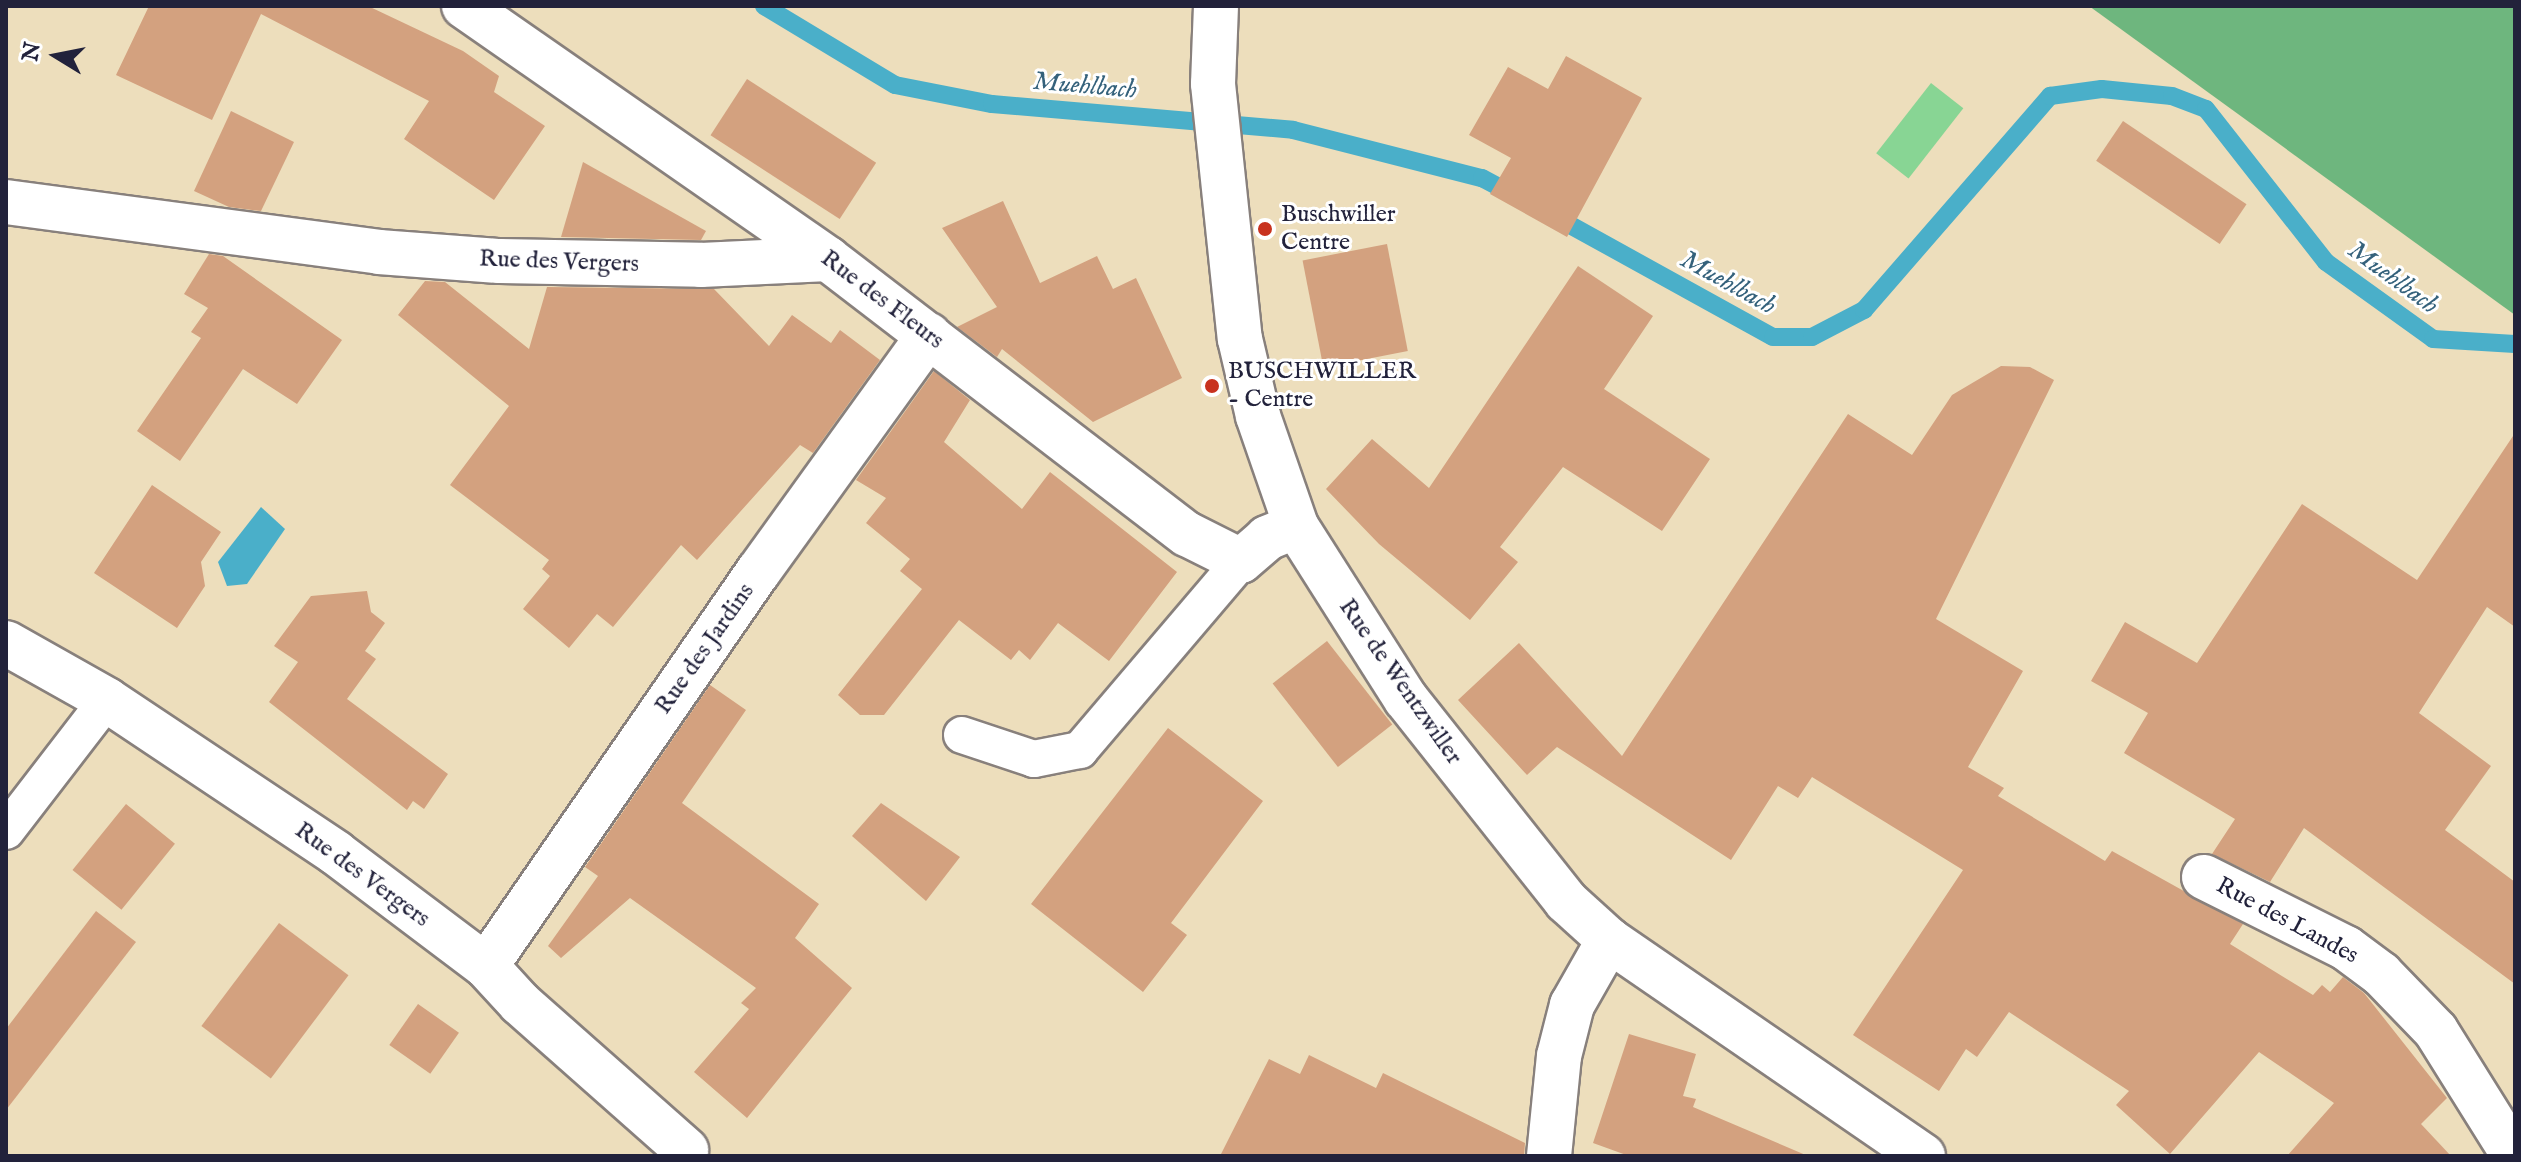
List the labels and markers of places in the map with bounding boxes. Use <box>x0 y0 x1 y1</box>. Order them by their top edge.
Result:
place label: Buschwiller Centre <box>1281 201 1395 257</box>
marker: Buschwiller Centre <box>1256 220 1274 238</box>
place label: BUSCHWILLER - Centre <box>1228 358 1416 414</box>
marker: BUSCHWILLER - Centre <box>1203 377 1221 395</box>

